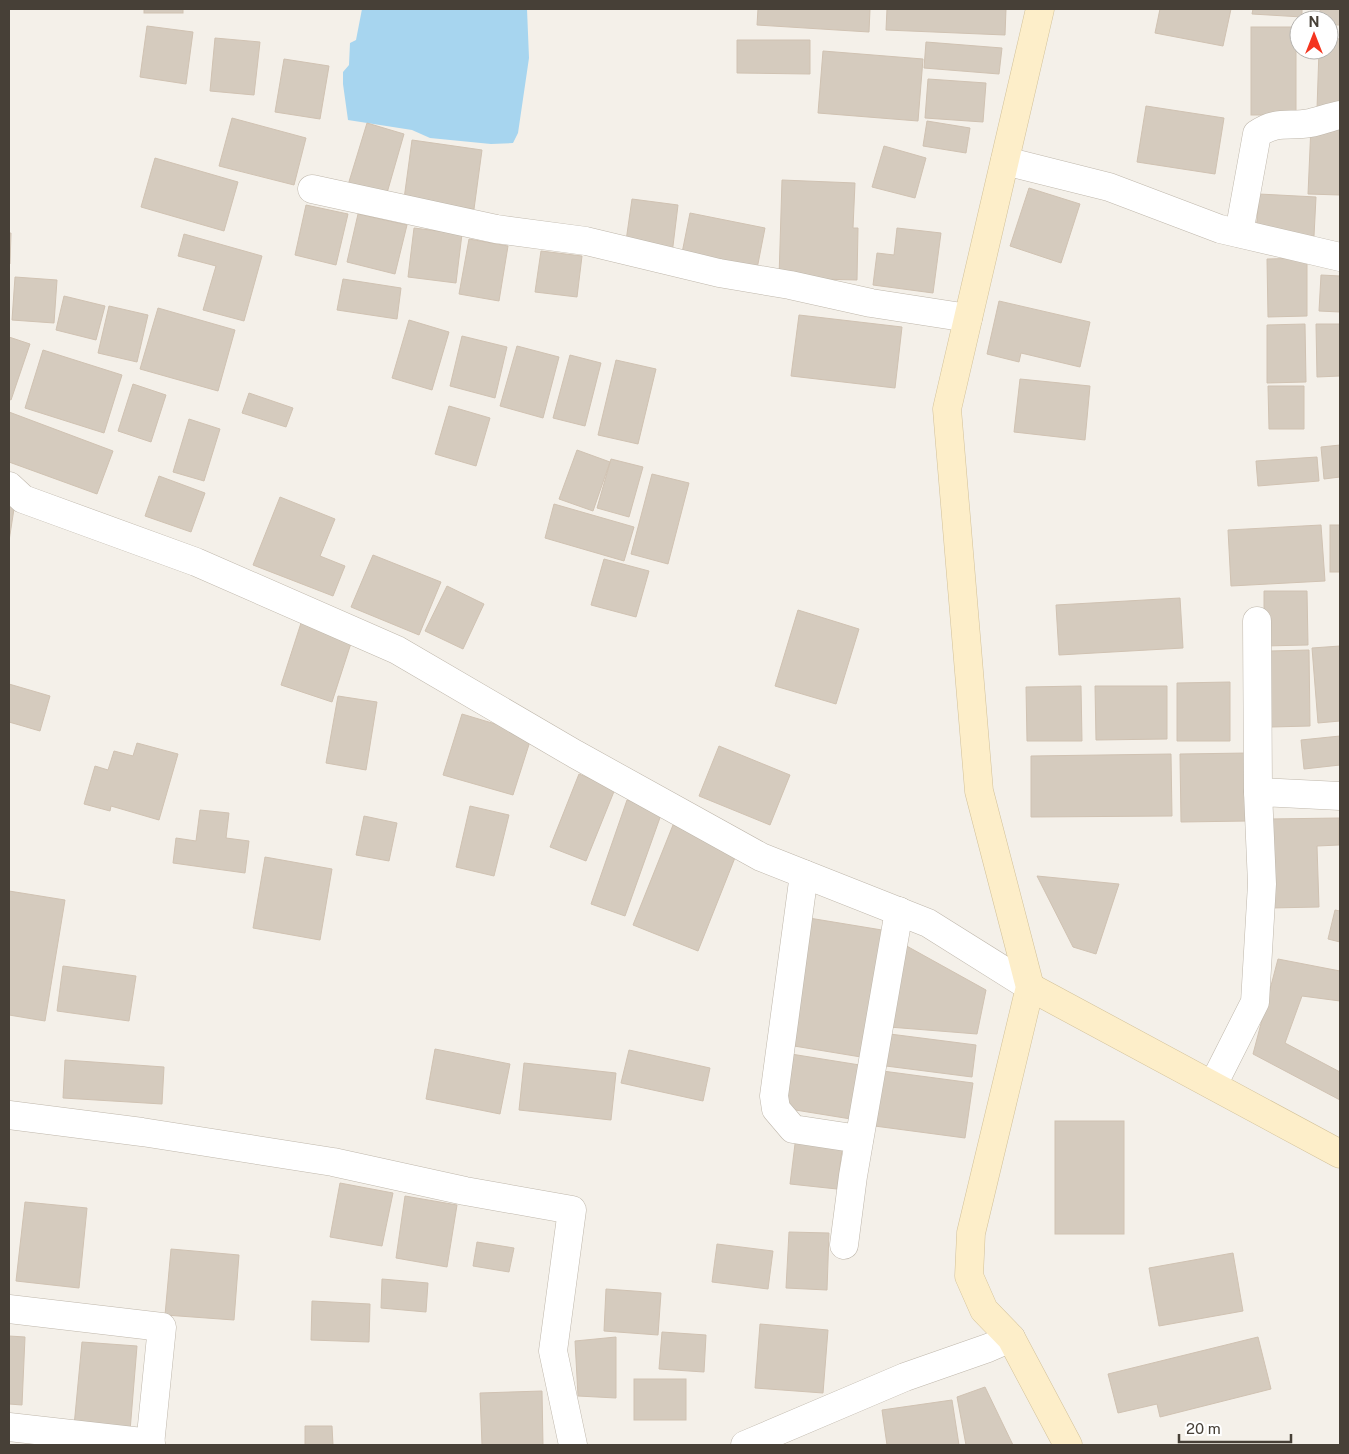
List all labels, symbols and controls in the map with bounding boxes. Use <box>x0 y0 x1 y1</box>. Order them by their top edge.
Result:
north arrow <box>1289 10 1339 60</box>
text: N <box>1309 14 1319 30</box>
scale bar <box>1179 1412 1292 1444</box>
text: 20 m <box>1186 1420 1221 1437</box>

